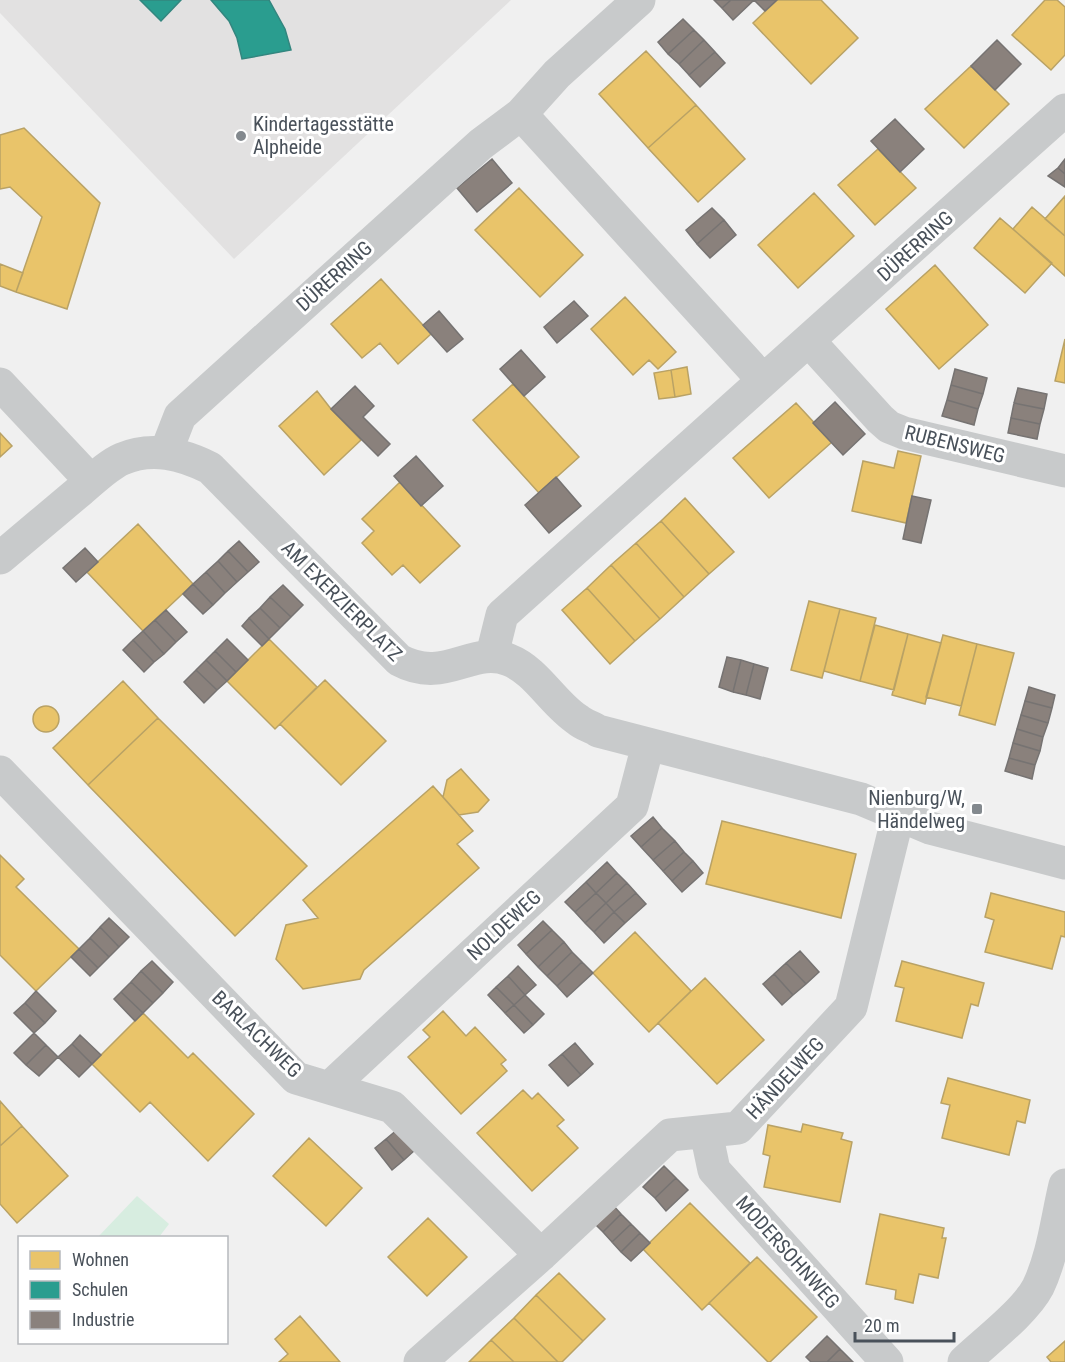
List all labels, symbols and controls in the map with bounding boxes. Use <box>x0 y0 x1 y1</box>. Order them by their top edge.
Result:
place label: Kindertagesstätte Alpheide <box>253 112 394 159</box>
marker: Kindertagesstätte Alpheide <box>234 129 248 143</box>
street label: DÜRERRING <box>872 206 958 286</box>
street label: DÜRERRING <box>291 236 377 316</box>
street label: RUBENSWEG <box>902 420 1008 468</box>
street label: AM EXERZIERPLATZ <box>277 536 407 666</box>
place label: Nienburg/W, Händelweg <box>868 786 965 833</box>
marker: Nienburg/W, Händelweg <box>970 802 984 816</box>
street label: NOLDEWEG <box>462 885 546 965</box>
street label: BARLACHWEG <box>207 985 307 1083</box>
street label: HÄNDELWEG <box>741 1032 829 1124</box>
street label: MODERSOHNWEG <box>731 1191 845 1313</box>
legend <box>18 1236 228 1344</box>
text: Wohnen <box>72 1249 129 1270</box>
text: Schulen <box>72 1279 128 1300</box>
scale bar <box>855 1305 954 1343</box>
text: Industrie <box>72 1309 134 1330</box>
text: 20 m <box>864 1315 899 1336</box>

